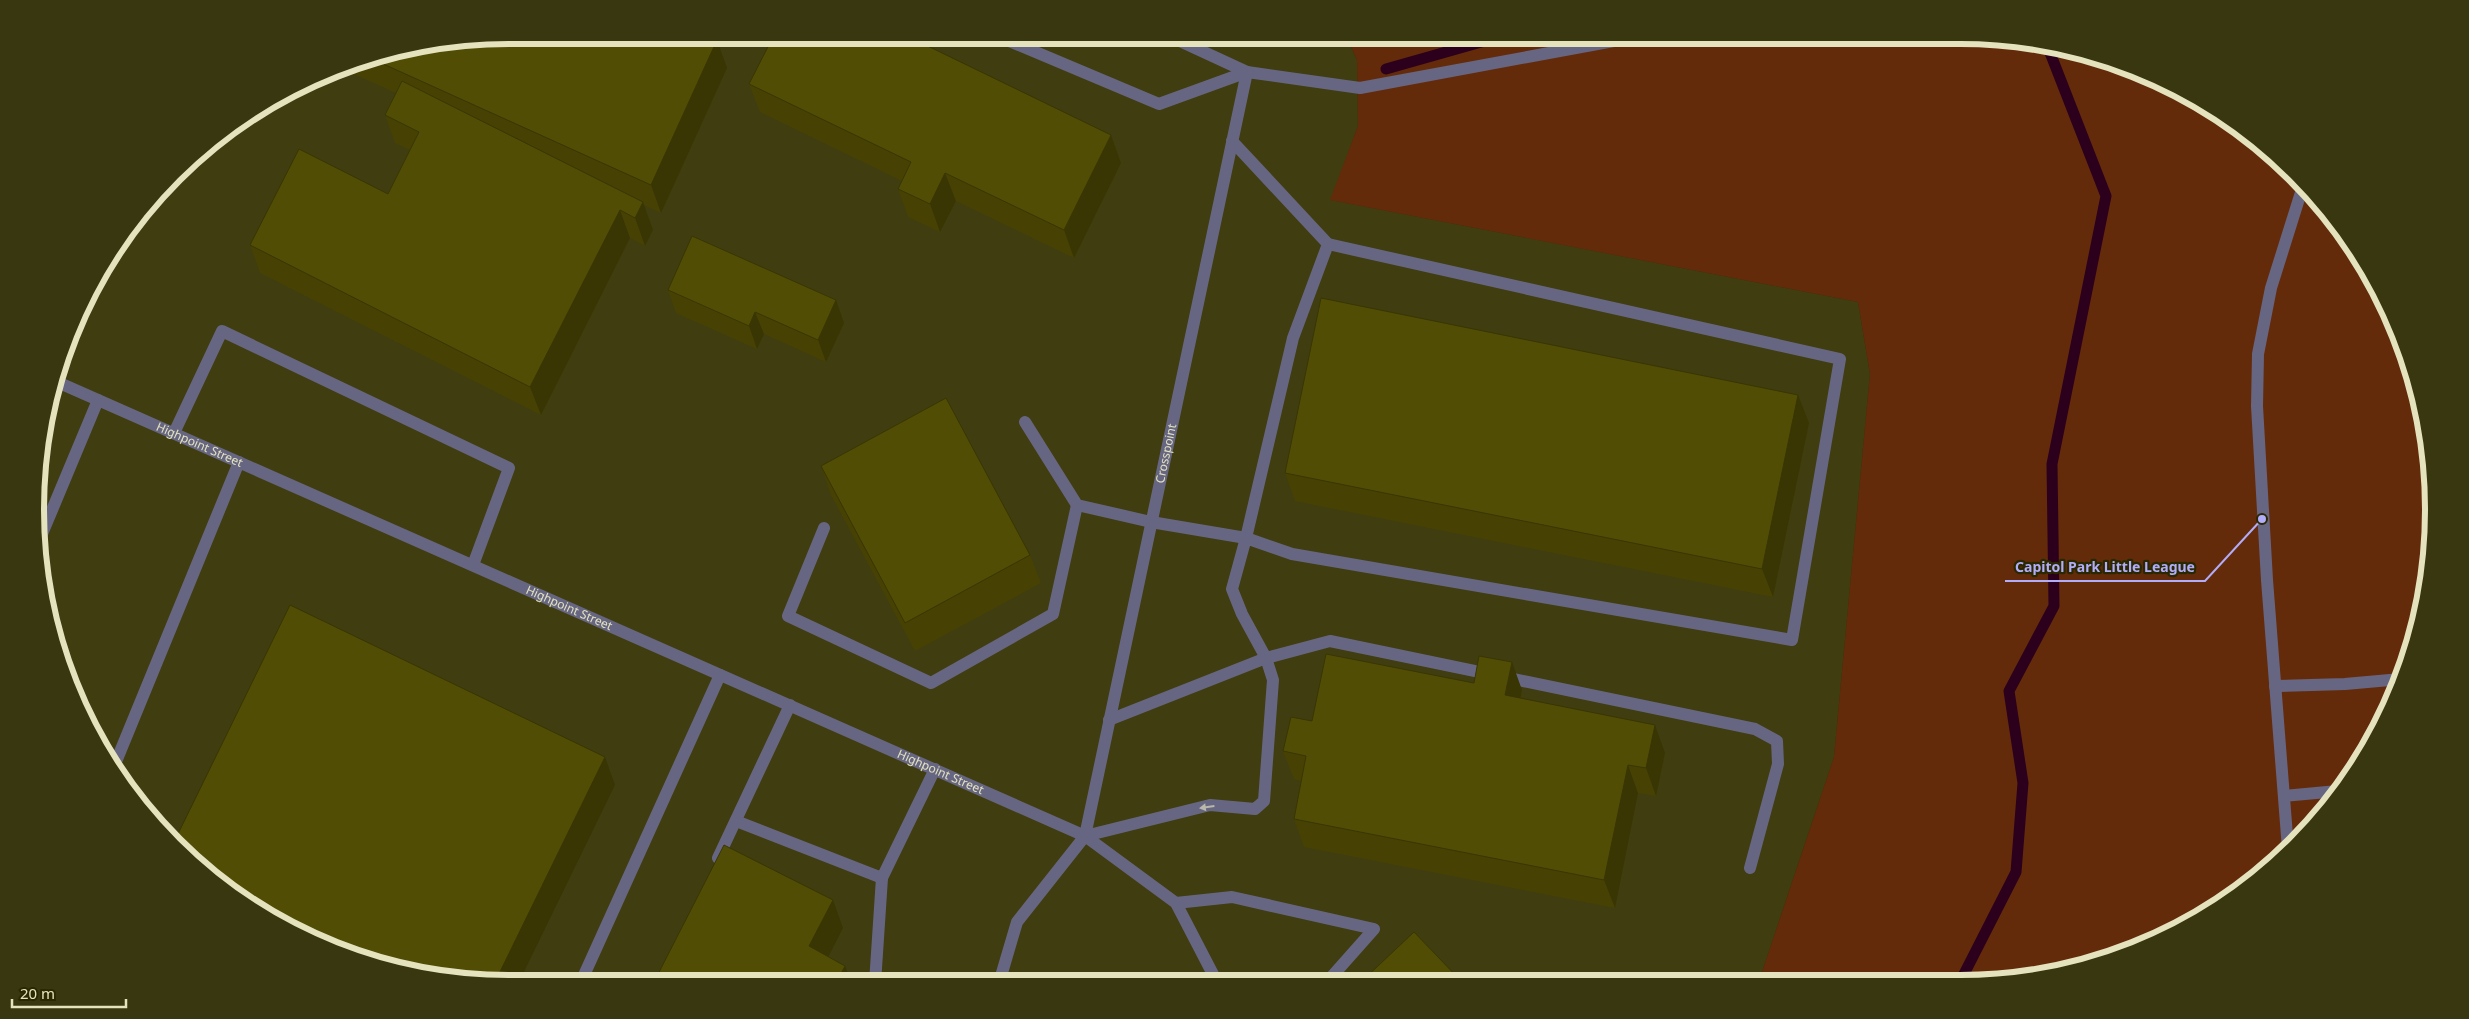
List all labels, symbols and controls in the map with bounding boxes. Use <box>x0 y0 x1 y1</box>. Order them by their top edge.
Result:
street label: Highpoint Street <box>154 418 246 471</box>
street label: Crosspoint <box>1151 421 1180 485</box>
callout: Capitol Park Little League <box>2005 552 2205 581</box>
text: Capitol Park Little League <box>2015 557 2195 576</box>
street label: Highpoint Street <box>523 581 616 634</box>
street label: Highpoint Street <box>895 745 987 799</box>
one-way arrow <box>1199 803 1215 811</box>
scale bar <box>12 976 126 1008</box>
text: 20 m <box>20 983 55 1003</box>

